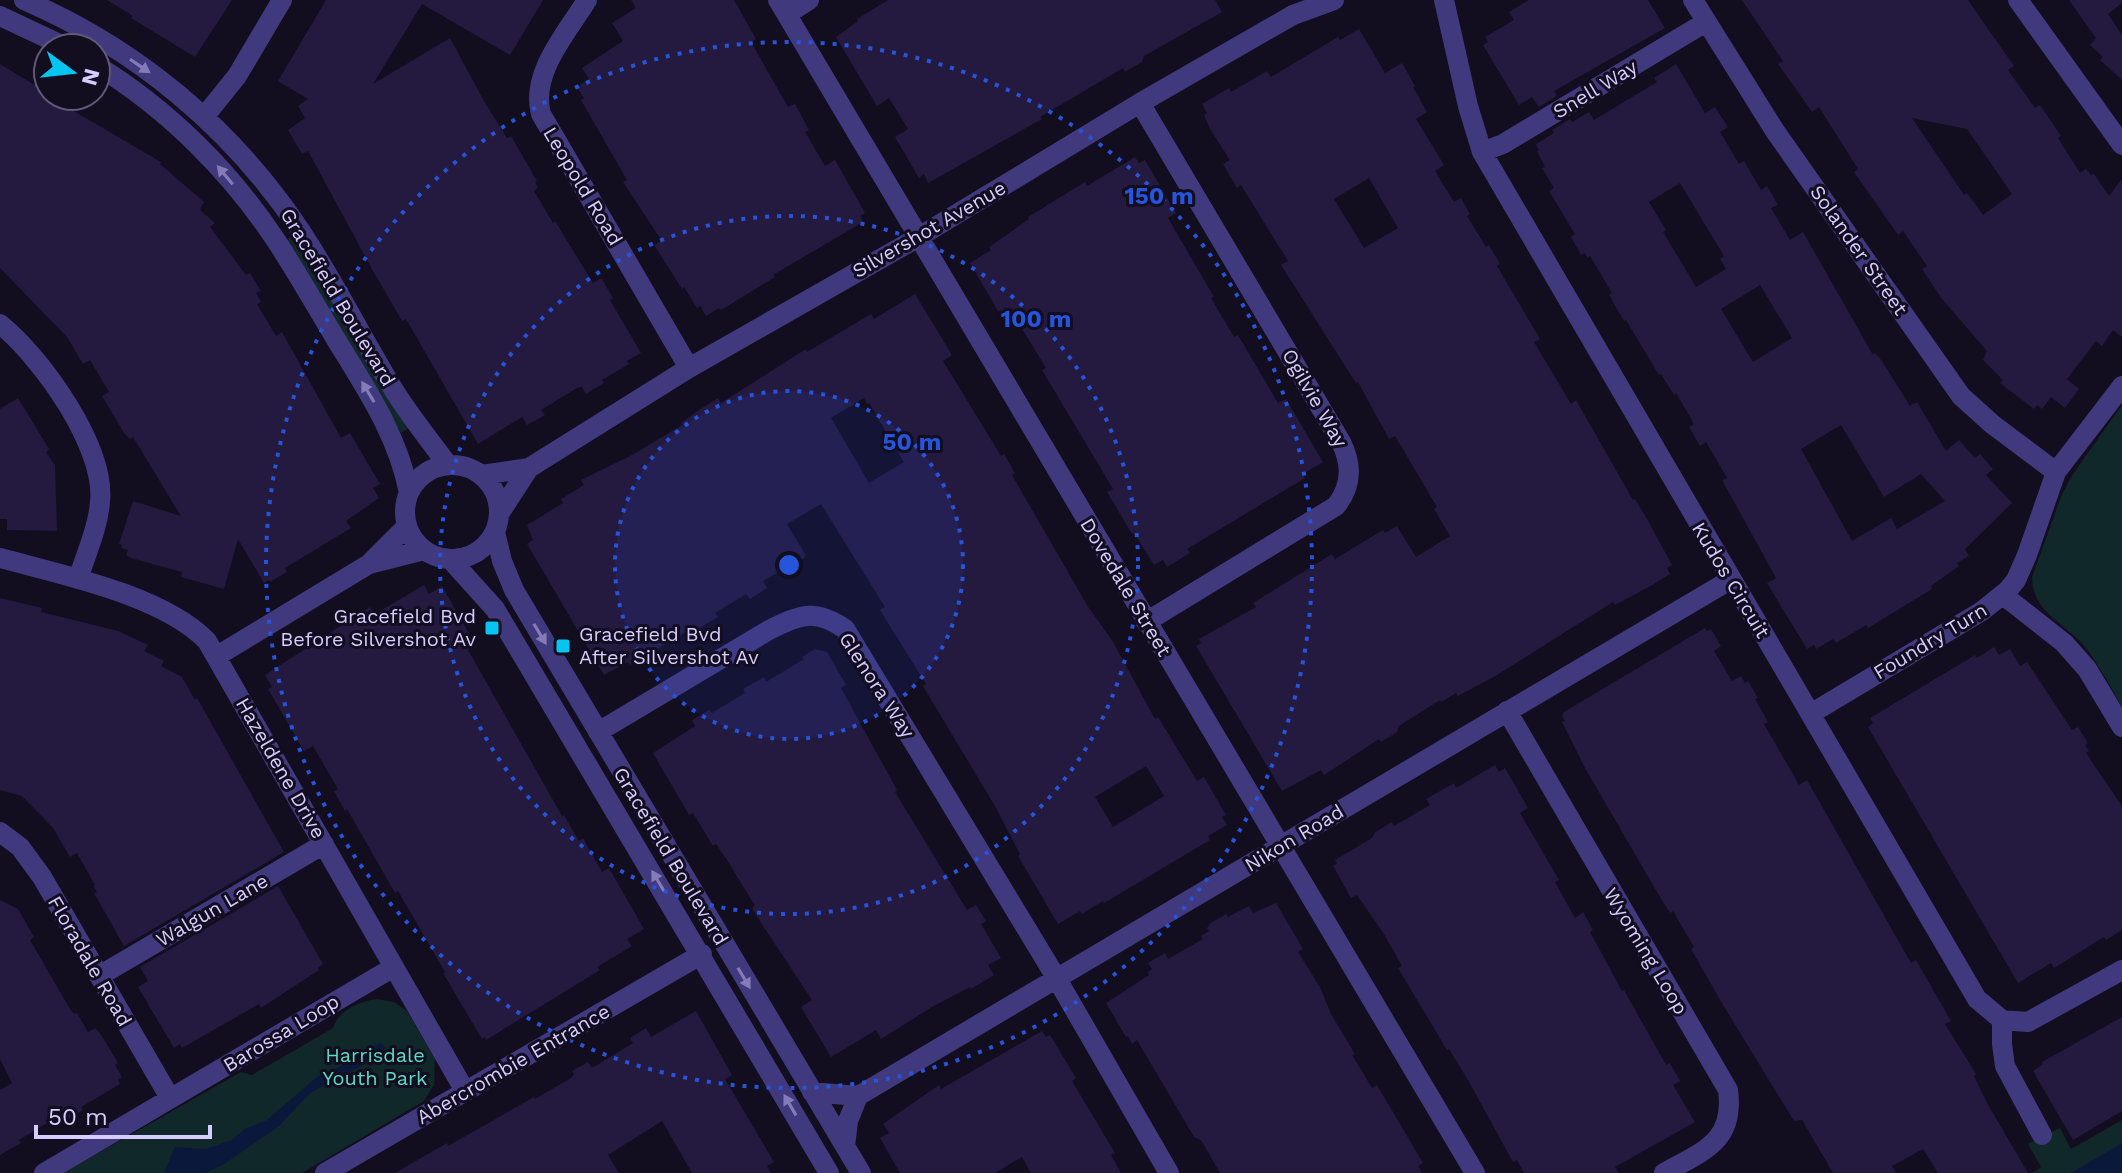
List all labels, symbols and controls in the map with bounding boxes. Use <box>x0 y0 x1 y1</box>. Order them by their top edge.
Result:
north arrow <box>32 32 112 112</box>
street label: Snell Way <box>1549 54 1642 123</box>
one-way arrow <box>129 58 151 72</box>
text: N <box>77 66 105 88</box>
street label: Leopold Road <box>538 122 628 250</box>
one-way arrow <box>217 165 234 185</box>
street label: Silvershot Avenue <box>848 175 1010 283</box>
street label: Solander Street <box>1805 180 1913 320</box>
text: 150 m <box>1124 182 1194 210</box>
street label: Gracefield Boulevard <box>275 204 401 390</box>
text: 100 m <box>1001 305 1071 333</box>
street label: Ogilvie Way <box>1277 344 1353 452</box>
one-way arrow <box>361 381 375 403</box>
text: 50 m <box>883 428 941 456</box>
street label: Dovedale Street <box>1075 514 1177 661</box>
street label: Kudos Circuit <box>1687 518 1775 643</box>
centre of rings <box>775 551 803 579</box>
street label: Foundry Turn <box>1869 598 1991 684</box>
place label: Gracefield Bvd Before Silvershot Av <box>280 604 477 651</box>
marker: Gracefield Bvd Before Silvershot Av <box>483 619 501 637</box>
place label: Gracefield Bvd After Silvershot Av <box>579 622 759 669</box>
one-way arrow <box>533 623 547 645</box>
street label: Glenora Way <box>834 628 920 743</box>
marker: Gracefield Bvd After Silvershot Av <box>554 637 572 655</box>
street label: Hazeldene Drive <box>231 693 331 843</box>
street label: Gracefield Boulevard <box>608 763 734 949</box>
street label: Nikon Road <box>1240 799 1348 877</box>
street label: Walgun Lane <box>152 868 272 952</box>
one-way arrow <box>652 870 666 892</box>
street label: Wyoming Loop <box>1599 883 1693 1019</box>
street label: Floradale Road <box>43 891 137 1031</box>
one-way arrow <box>737 967 751 989</box>
street label: Barossa Loop <box>219 989 343 1077</box>
street label: Abercrombie Entrance <box>412 999 614 1129</box>
park label: Harrisdale Youth Park <box>323 1043 427 1090</box>
scale bar <box>36 1089 210 1139</box>
one-way arrow <box>783 1094 797 1116</box>
text: 50 m <box>48 1103 108 1131</box>

